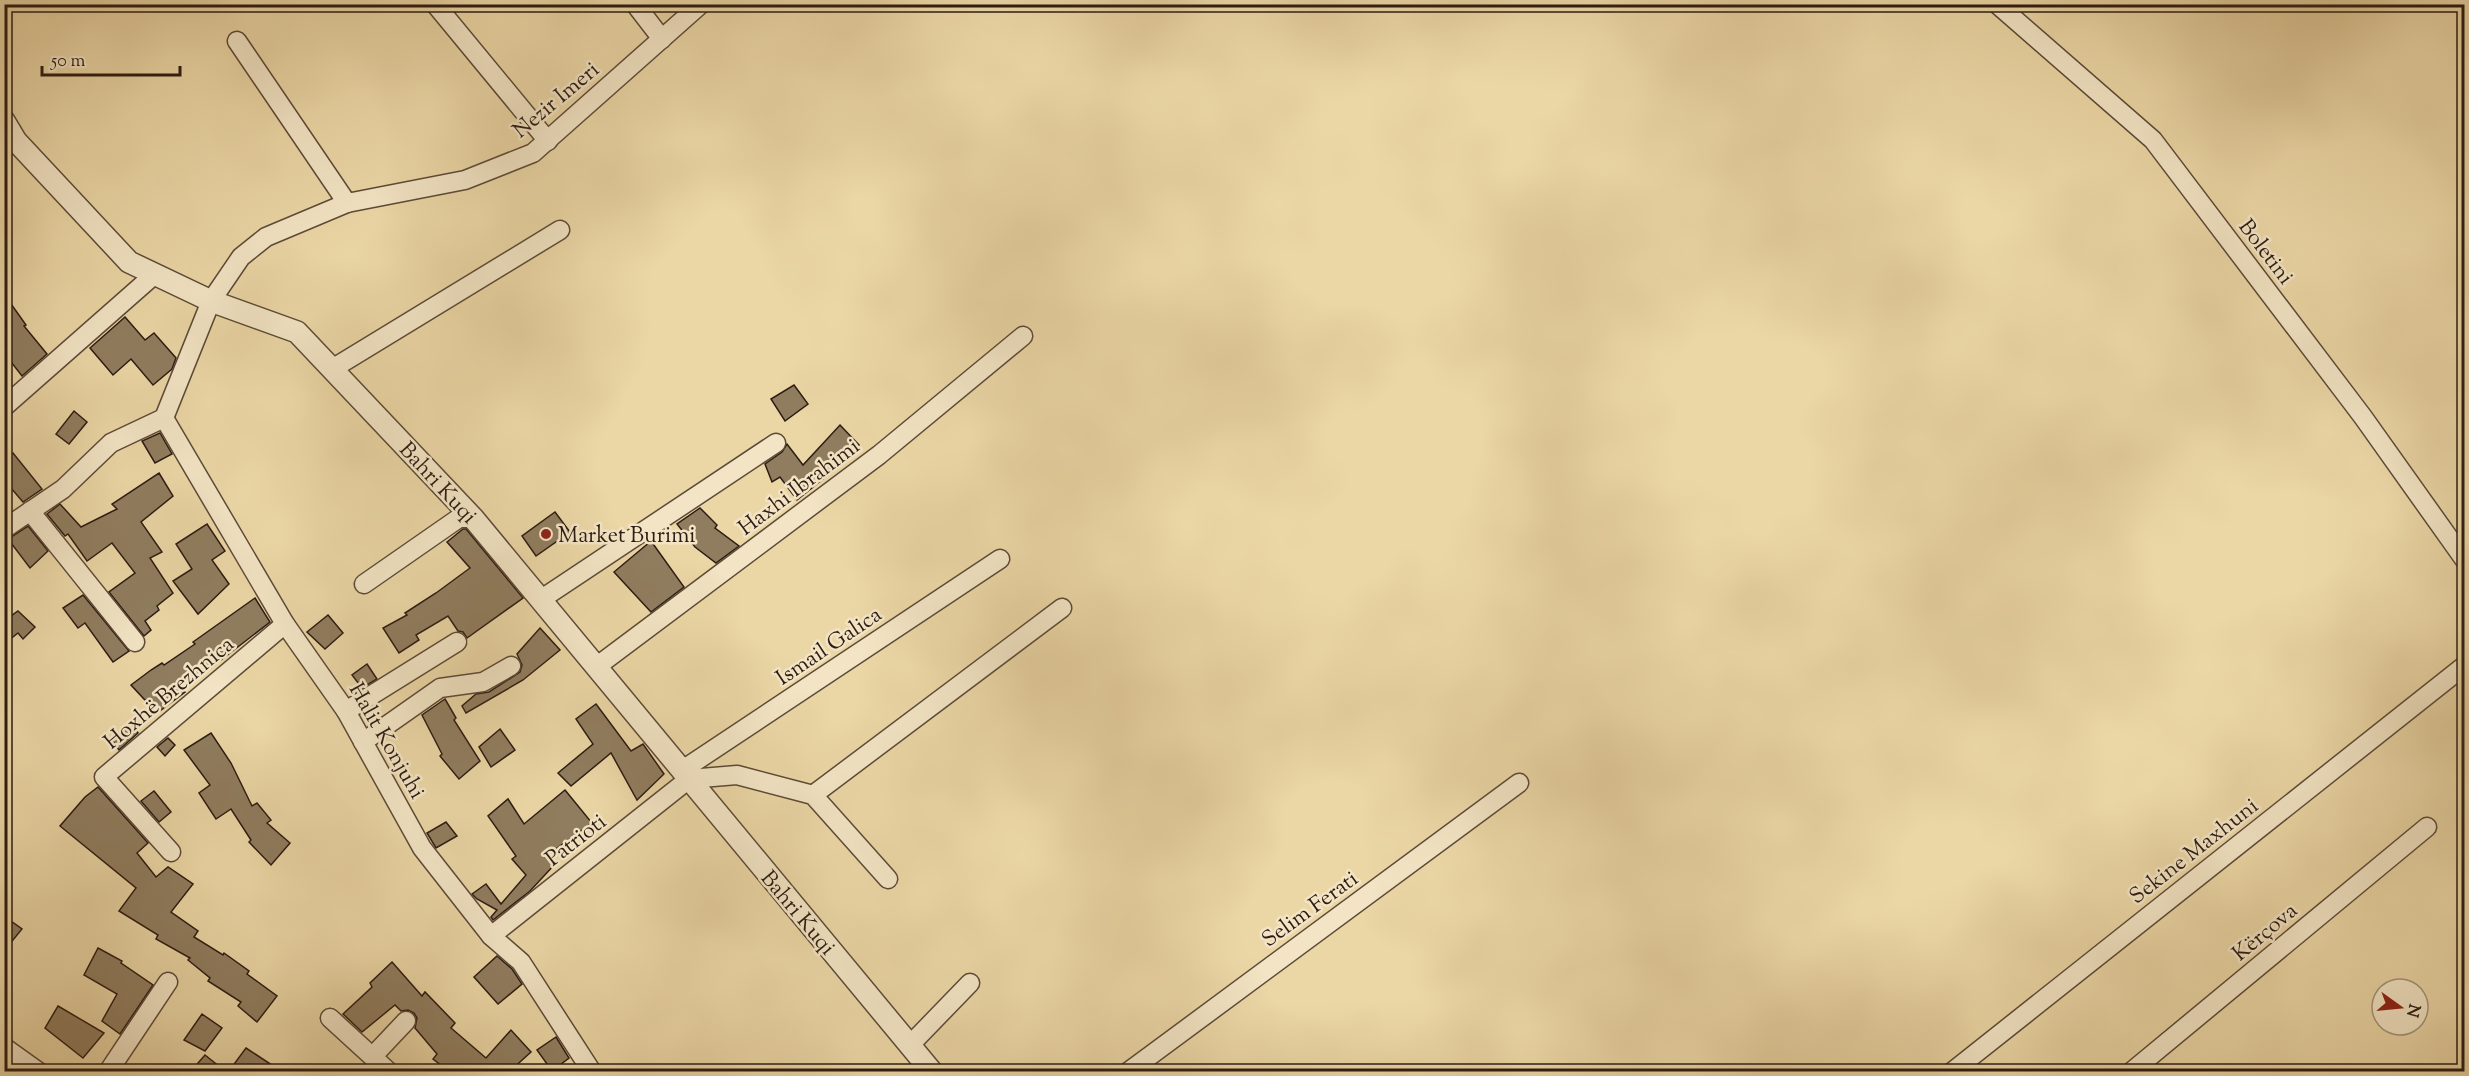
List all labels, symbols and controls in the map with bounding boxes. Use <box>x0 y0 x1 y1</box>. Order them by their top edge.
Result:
scale bar <box>42 39 180 77</box>
text: 50 m <box>50 49 86 75</box>
street label: Nezir Imeri <box>506 55 607 147</box>
street label: Boletini <box>2229 213 2300 292</box>
street label: Haxhi Ibrahimi <box>732 432 867 545</box>
street label: Bahri Kuqi <box>390 436 483 532</box>
place label: Market Burimi <box>558 521 696 553</box>
marker: Market Burimi <box>539 527 553 541</box>
street label: Ismail Galica <box>770 600 889 695</box>
street label: Hoxhë Brezhnica <box>98 630 242 759</box>
street label: Halit Konjuhi <box>339 677 432 806</box>
street label: Sekine Maxhuni <box>2123 792 2266 913</box>
street label: Patrioti <box>540 807 614 875</box>
street label: Bahri Kuqi <box>752 864 842 963</box>
street label: Selim Ferati <box>1256 864 1366 956</box>
street label: Kërçova <box>2226 896 2305 970</box>
north arrow <box>2370 977 2430 1037</box>
text: N <box>2399 1001 2425 1020</box>

